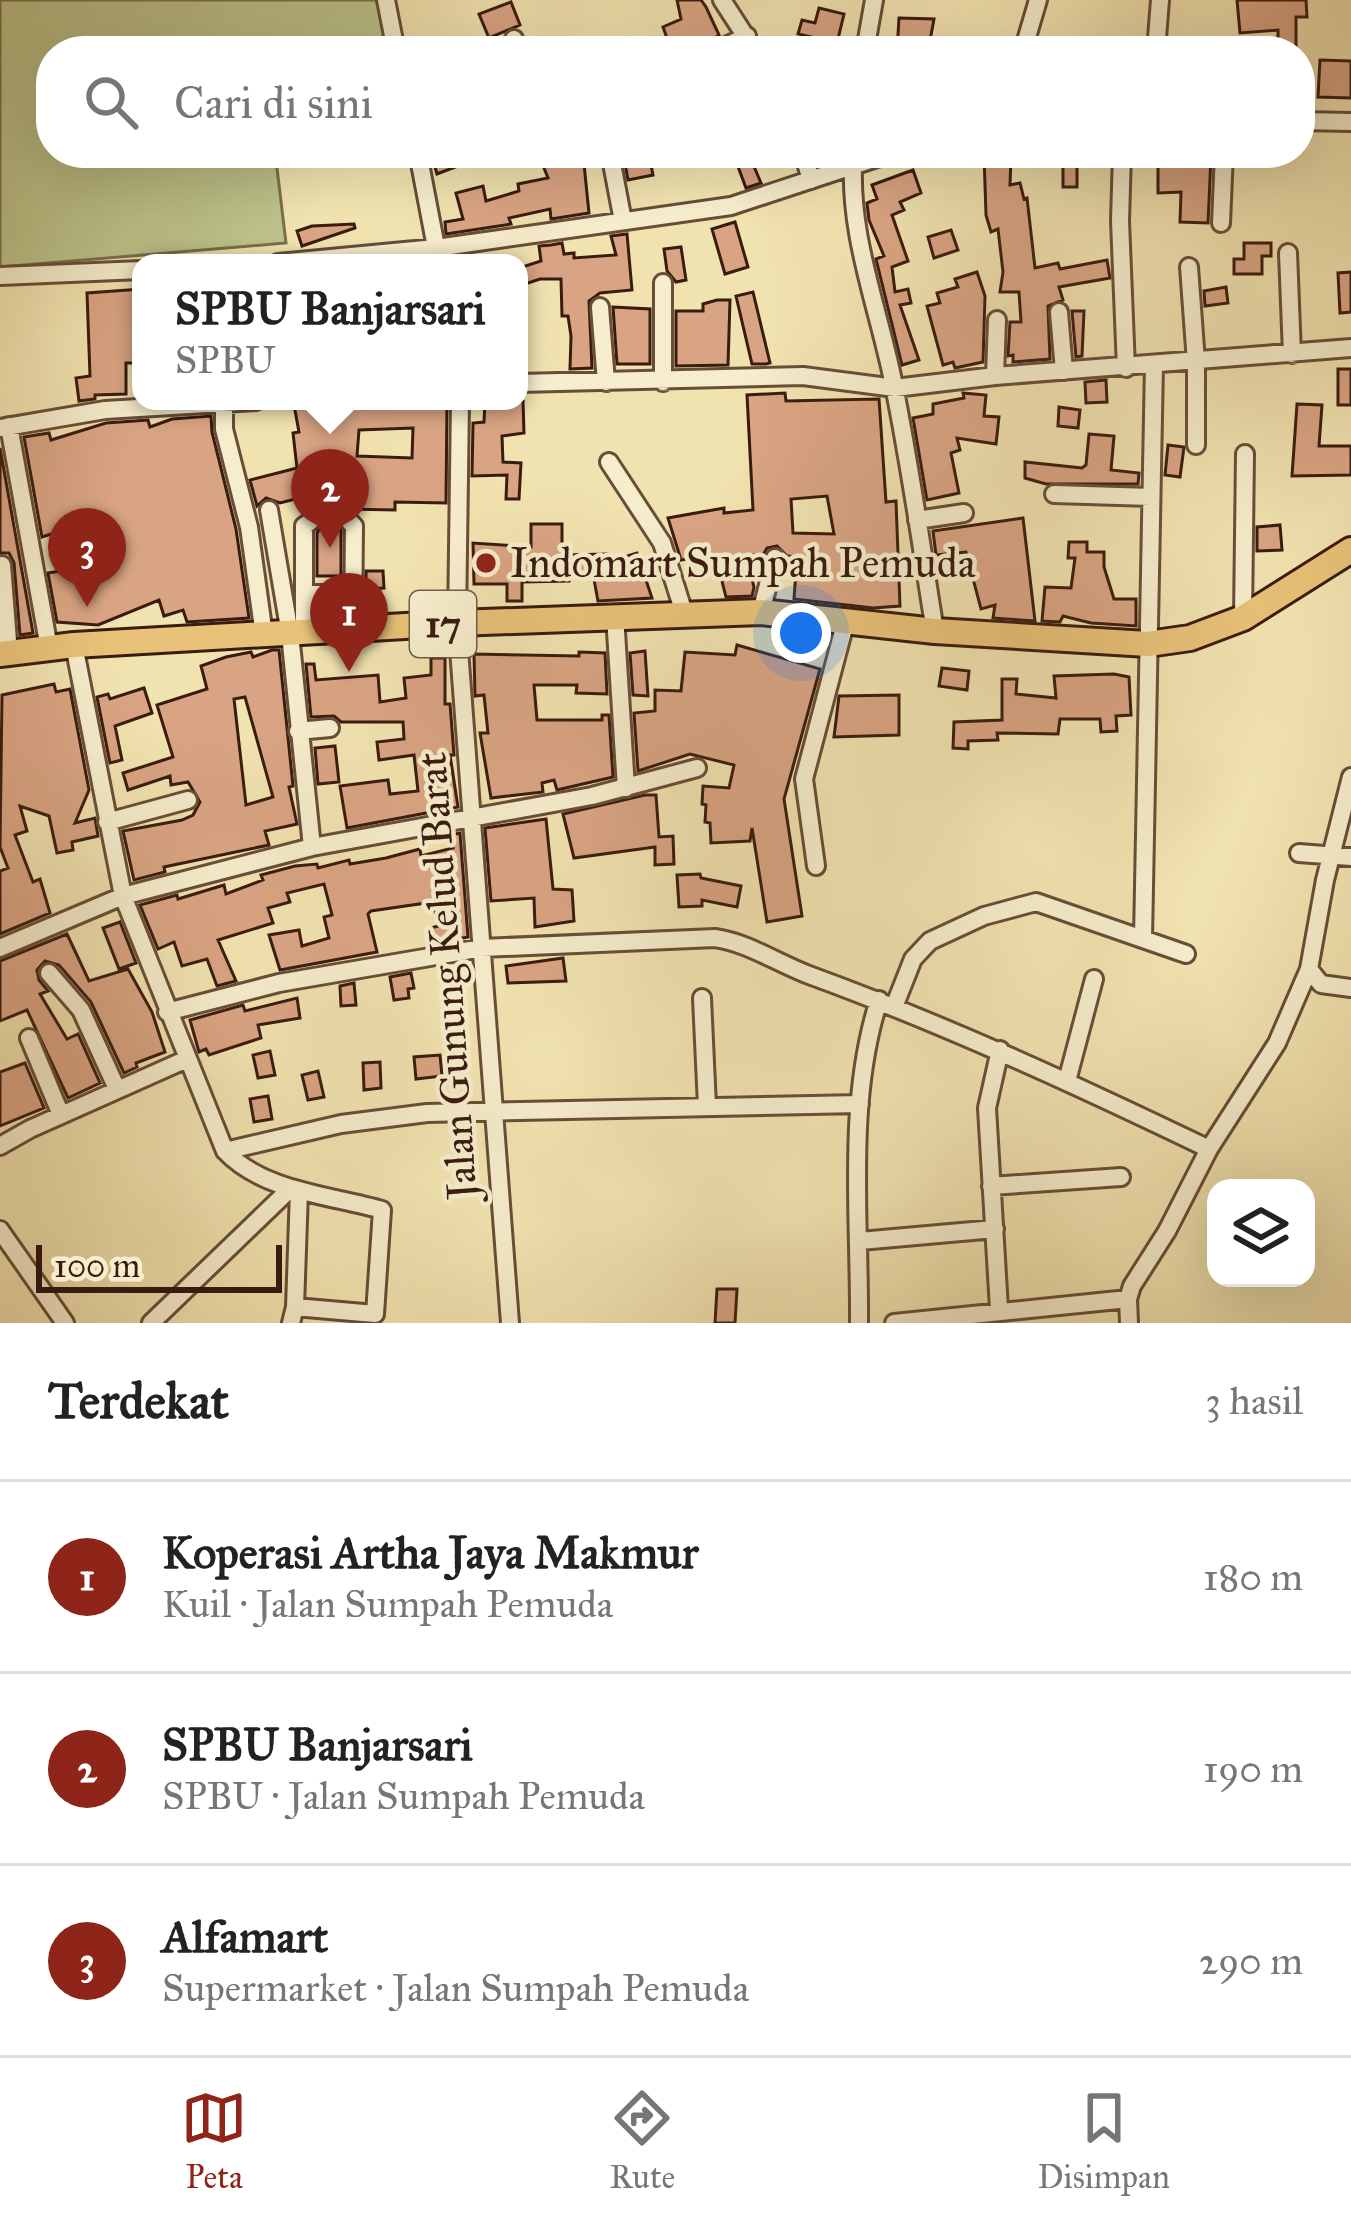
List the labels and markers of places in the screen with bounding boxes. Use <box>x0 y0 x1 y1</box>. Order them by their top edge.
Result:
pin: 2 <box>291 449 369 548</box>
pin: 3 <box>48 508 126 607</box>
place label: Indomart Sumpah Pemuda <box>510 537 976 589</box>
marker: Indomart Sumpah Pemuda <box>473 550 499 576</box>
pin: 1 <box>310 573 388 672</box>

